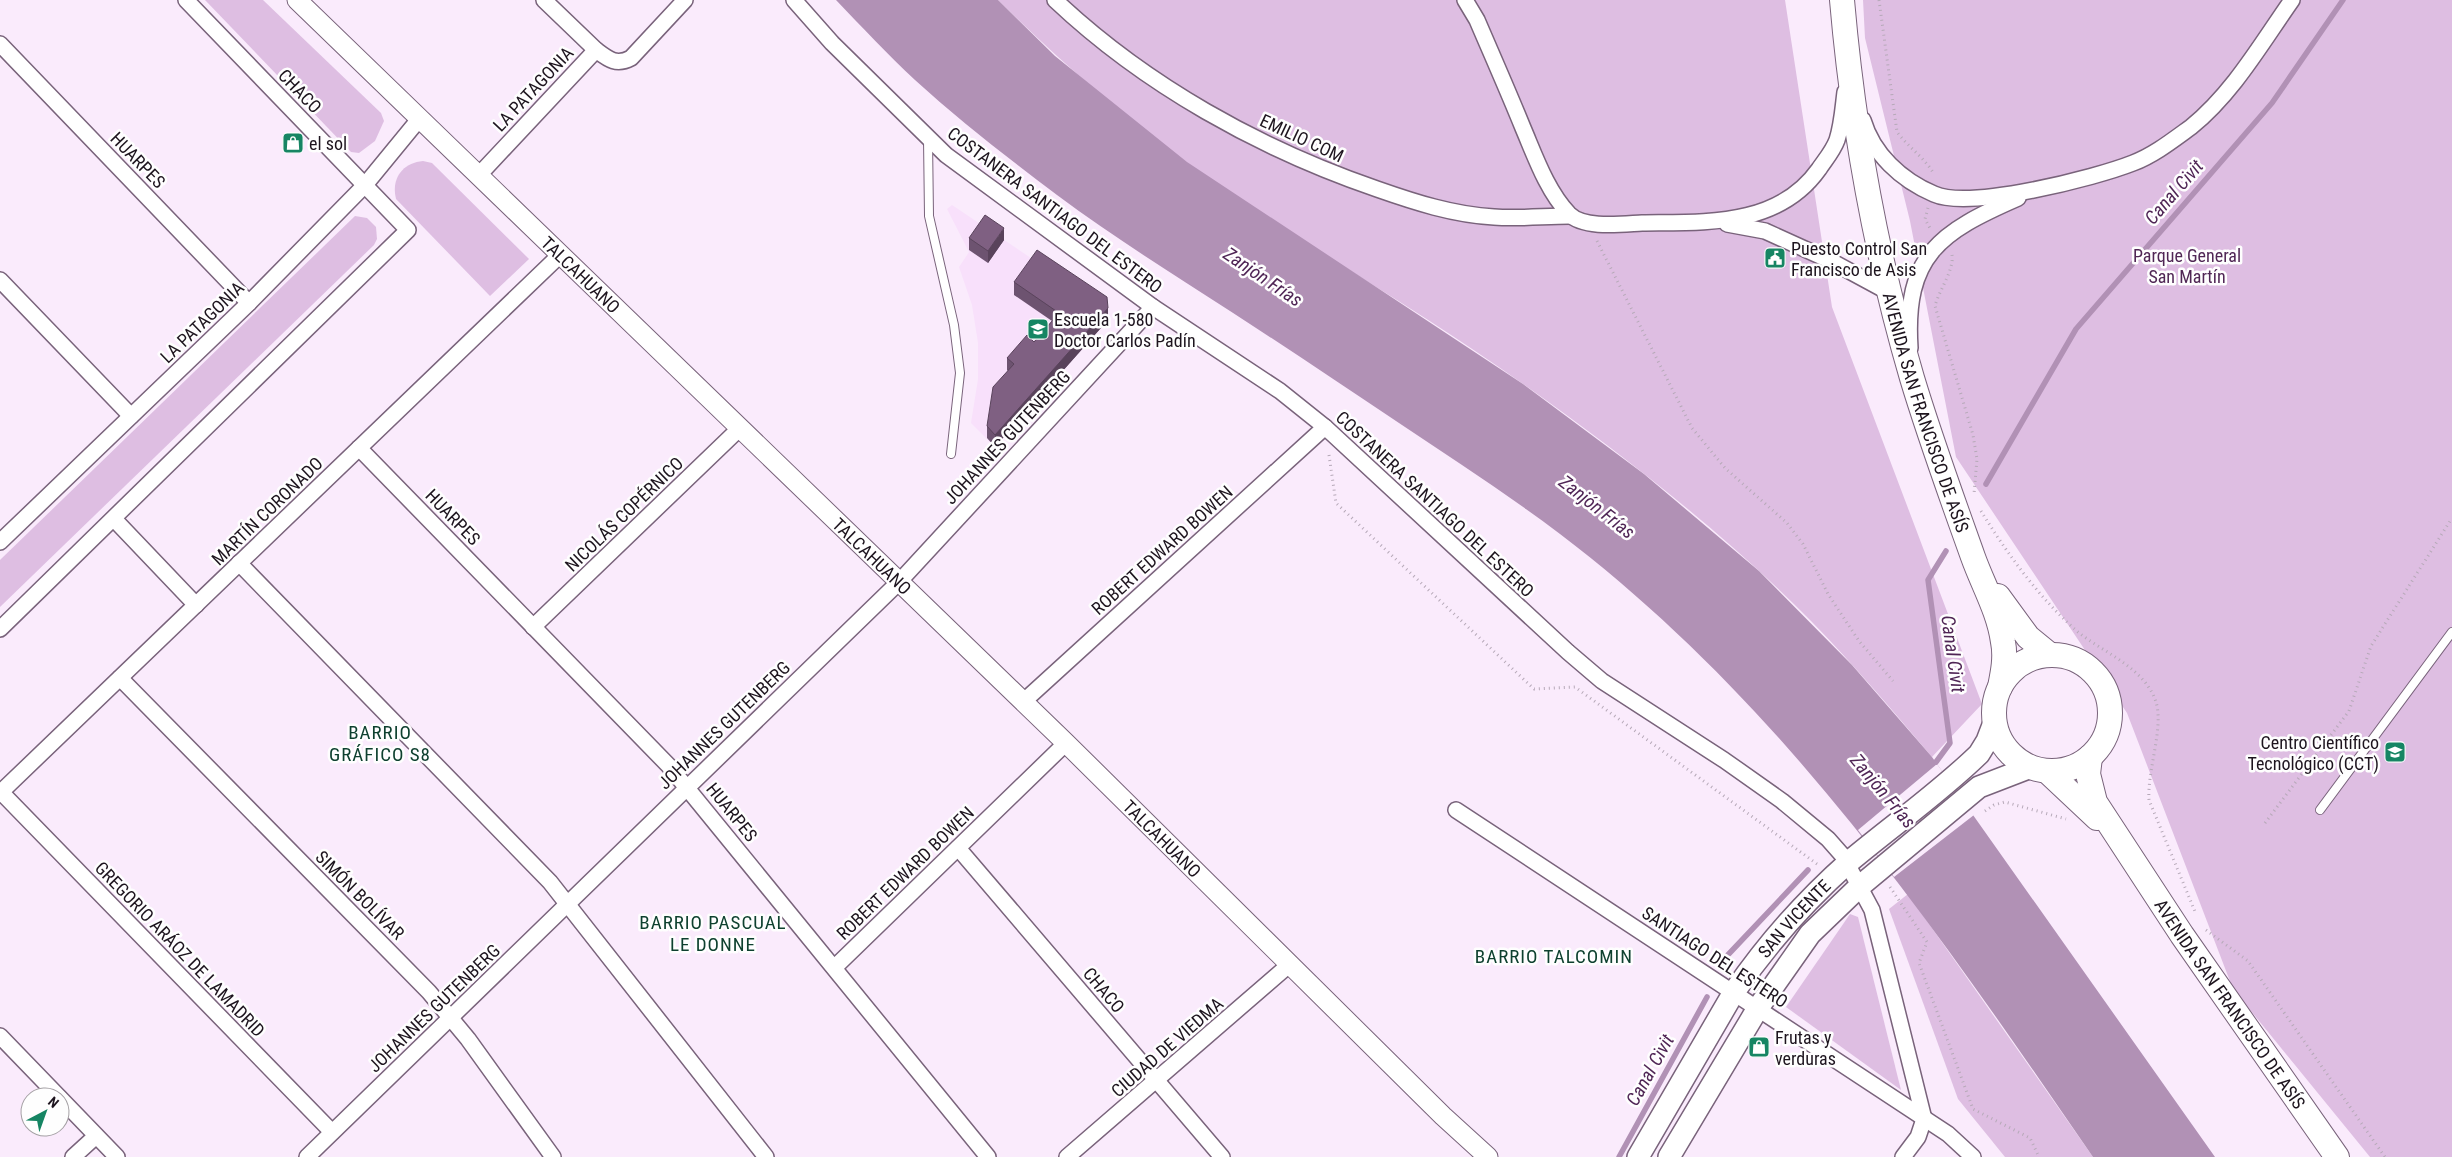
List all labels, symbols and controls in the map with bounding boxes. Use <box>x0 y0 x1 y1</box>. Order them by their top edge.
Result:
street label: LA PATAGONIA <box>489 42 578 136</box>
street label: CHACO <box>274 65 326 117</box>
street label: EMILIO COM <box>1257 110 1347 166</box>
street label: COSTANERA SANTIAGO DEL ESTERO <box>944 122 1166 298</box>
street label: HUARPES <box>106 128 170 192</box>
shop icon: el sol <box>281 131 305 155</box>
place label: el sol <box>309 133 347 154</box>
water label: Canal Civit <box>2140 155 2209 229</box>
street label: TALCAHUANO <box>537 232 625 317</box>
place label: Puesto Control San Francisco de Asis <box>1791 238 1927 280</box>
water label: Zanjón Frías <box>1218 242 1307 312</box>
park label: Parque General San Martín <box>2133 245 2241 287</box>
public building icon: Puesto Control San Francisco de Asis <box>1763 246 1787 270</box>
street label: LA PATAGONIA <box>156 277 249 367</box>
street label: AVENIDA SAN FRANCISCO DE ASÍS <box>1879 290 1974 535</box>
place label: Escuela 1-580 Doctor Carlos Padín <box>1054 309 1196 351</box>
school or university icon: Escuela 1-580 Doctor Carlos Padín <box>1026 317 1050 341</box>
street label: JOHANNES GUTENBERG <box>940 366 1074 508</box>
street label: COSTANERA SANTIAGO DEL ESTERO <box>1332 407 1538 601</box>
street label: NICOLÁS COPÉRNICO <box>561 452 687 576</box>
street label: MARTÍN CORONADO <box>207 453 327 569</box>
water label: Zanjón Frías <box>1554 470 1639 544</box>
street label: ROBERT EDWARD BOWEN <box>1087 481 1237 619</box>
street label: HUARPES <box>421 485 485 549</box>
street label: TALCAHUANO <box>829 513 916 599</box>
water label: Canal Civit <box>1936 614 1970 695</box>
street label: JOHANNES GUTENBERG <box>654 657 794 793</box>
district label: BARRIO GRÁFICO S8 <box>329 721 431 766</box>
place label: Centro Científico Tecnológico (CCT) <box>2247 732 2379 775</box>
school or university icon: Centro Científico Tecnológico (CCT) <box>2383 740 2407 764</box>
water label: Zanjón Frías <box>1845 748 1921 833</box>
street label: HUARPES <box>702 778 762 846</box>
street label: TALCAHUANO <box>1119 795 1206 881</box>
street label: ROBERT EDWARD BOWEN <box>832 802 978 944</box>
street label: SIMÓN BOLÍVAR <box>311 846 409 944</box>
street label: GREGORIO ARÁOZ DE LAMADRID <box>91 857 269 1041</box>
street label: SAN VICENTE <box>1753 875 1834 961</box>
street label: AVENIDA SAN FRANCISCO DE ASÍS <box>2151 895 2310 1112</box>
street label: SANTIAGO DEL ESTERO <box>1638 902 1792 1012</box>
district label: BARRIO PASCUAL LE DONNE <box>639 911 787 956</box>
street label: JOHANNES GUTENBERG <box>364 940 504 1076</box>
district label: BARRIO TALCOMIN <box>1475 945 1633 968</box>
street label: CHACO <box>1079 963 1129 1017</box>
street label: CIUDAD DE VIEDMA <box>1107 992 1228 1101</box>
place label: Frutas y verduras <box>1775 1027 1836 1069</box>
water label: Canal Civit <box>1621 1030 1679 1110</box>
shop icon: Frutas y verduras <box>1747 1035 1771 1059</box>
north arrow <box>20 1087 70 1137</box>
text: N <box>45 1093 62 1111</box>

